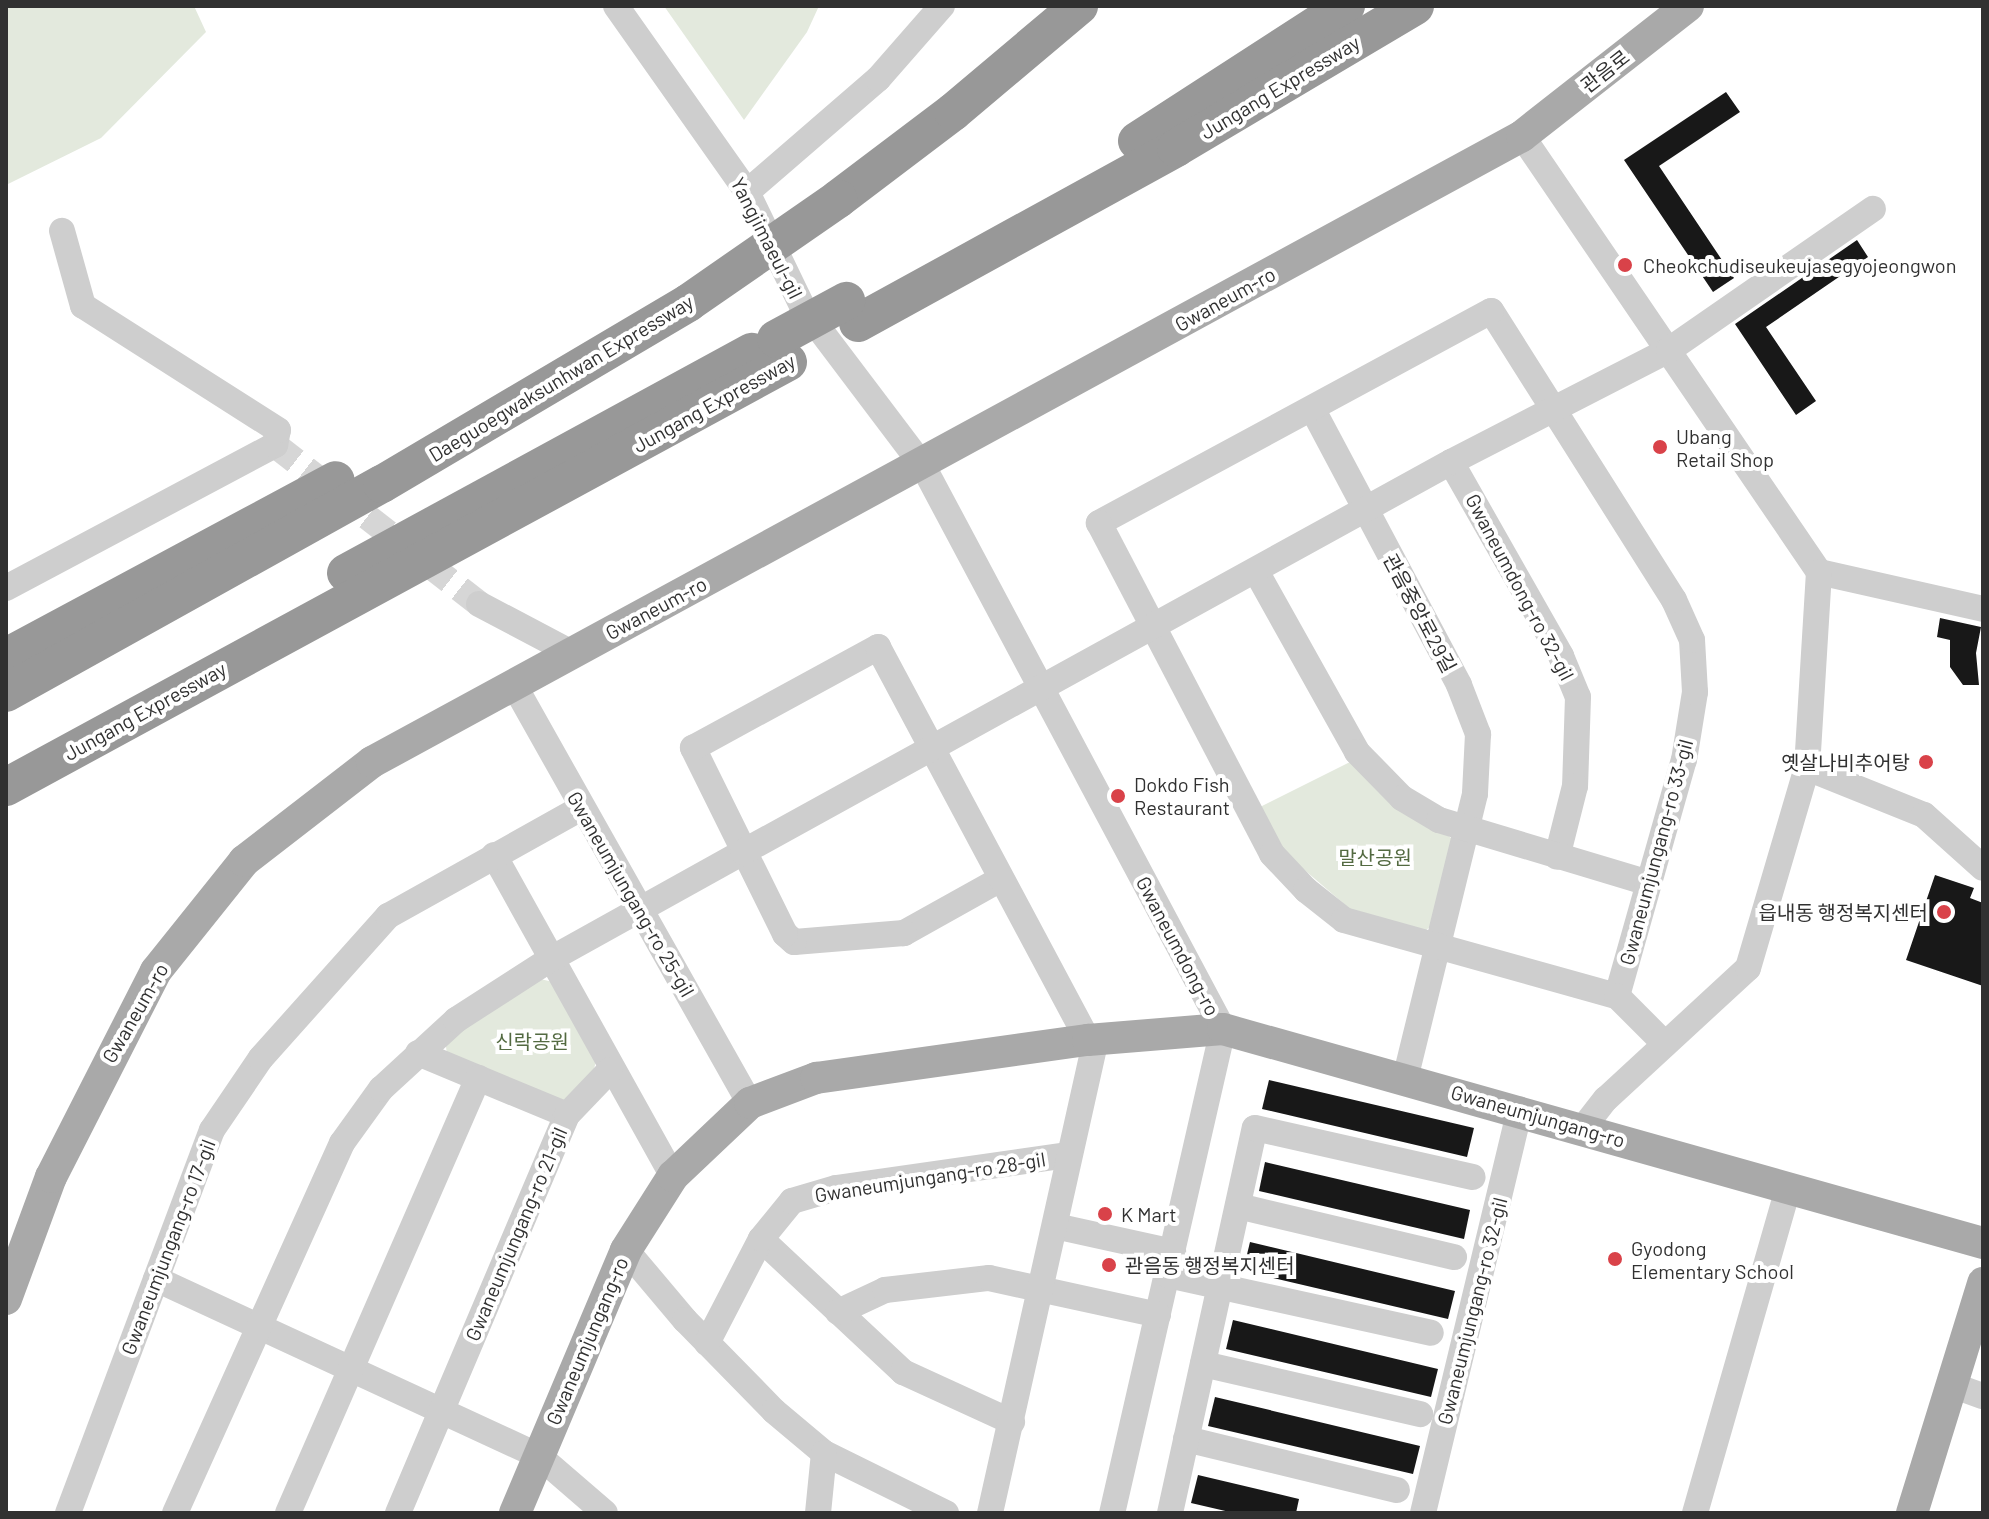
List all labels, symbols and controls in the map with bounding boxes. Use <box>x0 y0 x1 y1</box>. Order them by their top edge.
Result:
street label: Jungang Expressway <box>1196 30 1364 144</box>
street label: 관음로 <box>1576 45 1634 97</box>
street label: Yangjimaeul-gil <box>726 173 808 303</box>
place label: Cheokchudiseukeujasegyojeongwon <box>1643 253 1956 277</box>
marker: Cheokchudiseukeujasegyojeongwon <box>1614 254 1636 276</box>
street label: Gwaneum-ro <box>1171 262 1279 336</box>
street label: Daeguoegwaksunhwan Expressway <box>424 289 698 467</box>
street label: Jungang Expressway <box>629 348 799 458</box>
place label: Ubang Retail Shop <box>1676 424 1774 471</box>
marker: Ubang Retail Shop <box>1651 438 1669 456</box>
street label: Gwaneumdong-ro 32-gil <box>1461 490 1579 684</box>
street label: 관음중앙로29길 <box>1379 549 1461 677</box>
street label: Gwaneum-ro <box>601 571 711 645</box>
street label: Jungang Expressway <box>60 656 230 766</box>
street label: Gwaneumjungang-ro 33-gil <box>1614 736 1698 968</box>
place label: 옛살나비추어탕 <box>1781 750 1910 774</box>
marker: 옛살나비추어탕 <box>1917 753 1935 771</box>
place label: Dokdo Fish Restaurant <box>1134 772 1230 819</box>
street label: Gwaneumjungang-ro 25-gil <box>562 787 700 1001</box>
marker: Dokdo Fish Restaurant <box>1109 787 1127 805</box>
park label: 말산공원 <box>1338 845 1412 869</box>
street label: Gwaneumdong-ro <box>1131 872 1225 1020</box>
place label: 읍내동 행정복지센터 <box>1758 900 1928 924</box>
marker: 읍내동 행정복지센터 <box>1935 903 1953 921</box>
street label: Gwaneum-ro <box>97 959 173 1067</box>
park label: 신락공원 <box>495 1029 569 1053</box>
street label: Gwaneumjungang-ro <box>1448 1080 1628 1152</box>
street label: Gwaneumjungang-ro 21-gil <box>460 1124 572 1344</box>
street label: Gwaneumjungang-ro 17-gil <box>116 1136 220 1358</box>
street label: Gwaneumjungang-ro 28-gil <box>813 1147 1047 1207</box>
street label: Gwaneumjungang-ro 32-gil <box>1432 1195 1512 1427</box>
place label: K Mart <box>1121 1202 1177 1226</box>
marker: K Mart <box>1096 1205 1114 1223</box>
place label: Gyodong Elementary School <box>1631 1236 1794 1283</box>
marker: Gyodong Elementary School <box>1606 1250 1624 1268</box>
street label: Gwaneumjungang-ro <box>541 1253 633 1429</box>
place label: 관음동 행정복지센터 <box>1125 1253 1295 1277</box>
marker: 관음동 행정복지센터 <box>1100 1256 1118 1274</box>

